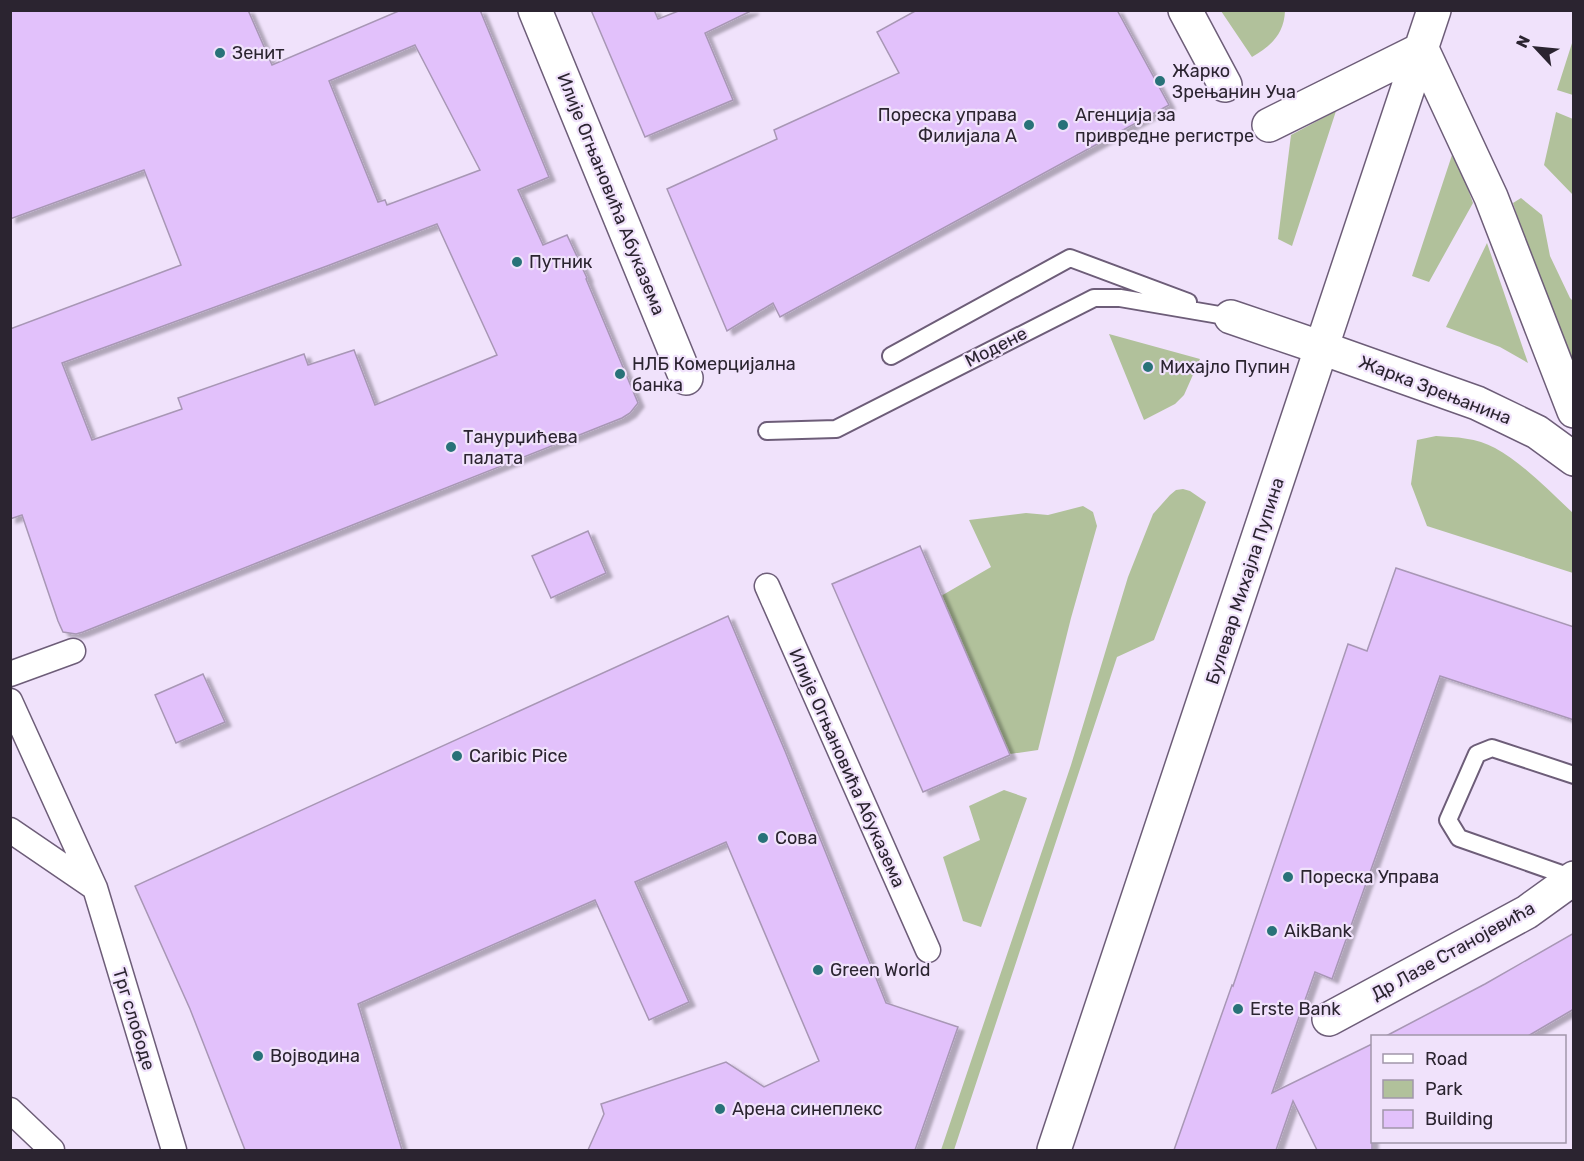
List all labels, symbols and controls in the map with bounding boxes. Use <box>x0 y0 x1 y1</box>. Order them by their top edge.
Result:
north arrow <box>1506 18 1566 78</box>
text: N <box>1512 32 1534 51</box>
place label: Зенит <box>232 42 284 64</box>
marker: Зенит <box>213 46 227 60</box>
place label: Жарко Зрењанин Уча <box>1172 60 1296 103</box>
street label: Илије Огњановића Абуказема <box>552 70 670 318</box>
marker: Жарко Зрењанин Уча <box>1153 74 1167 88</box>
place label: Пореска управа Филијала А <box>878 104 1017 147</box>
place label: Агенција за привредне регистре <box>1075 104 1254 147</box>
marker: Пореска управа Филијала А <box>1022 118 1036 132</box>
marker: Агенција за привредне регистре <box>1056 118 1070 132</box>
place label: Путник <box>529 251 593 273</box>
marker: Путник <box>510 255 524 269</box>
street label: Модене <box>961 322 1031 372</box>
street label: Жарка Зрењанина <box>1356 351 1514 429</box>
place label: НЛБ Комерцијална банка <box>632 353 796 396</box>
place label: Михајло Пупин <box>1160 356 1290 378</box>
marker: Михајло Пупин <box>1141 360 1155 374</box>
marker: НЛБ Комерцијална банка <box>613 367 627 381</box>
place label: Танурџићева палата <box>463 426 578 469</box>
marker: Танурџићева палата <box>444 440 458 454</box>
street label: Булевар Михајла Пупина <box>1201 475 1289 687</box>
street label: Илије Огњановића Абуказема <box>784 645 910 891</box>
place label: Caribic Pice <box>469 745 567 767</box>
marker: Caribic Pice <box>450 749 464 763</box>
place label: Сова <box>775 827 817 849</box>
marker: Сова <box>756 831 770 845</box>
place label: Пореска Управа <box>1300 866 1439 888</box>
marker: Пореска Управа <box>1281 870 1295 884</box>
street label: Др Лазе Станојевића <box>1367 897 1539 1005</box>
place label: AikBank <box>1284 920 1353 942</box>
marker: AikBank <box>1265 924 1279 938</box>
place label: Green World <box>830 959 930 981</box>
marker: Green World <box>811 963 825 977</box>
street label: Трг слободе <box>108 965 160 1073</box>
place label: Erste Bank <box>1250 998 1341 1020</box>
marker: Erste Bank <box>1231 1002 1245 1016</box>
legend <box>1371 1035 1566 1143</box>
place label: Војводина <box>270 1045 360 1067</box>
text: Road <box>1425 1048 1468 1070</box>
marker: Војводина <box>251 1049 265 1063</box>
text: Park <box>1425 1078 1463 1100</box>
place label: Арена синеплекс <box>732 1098 883 1120</box>
marker: Арена синеплекс <box>713 1102 727 1116</box>
text: Building <box>1425 1108 1493 1130</box>

